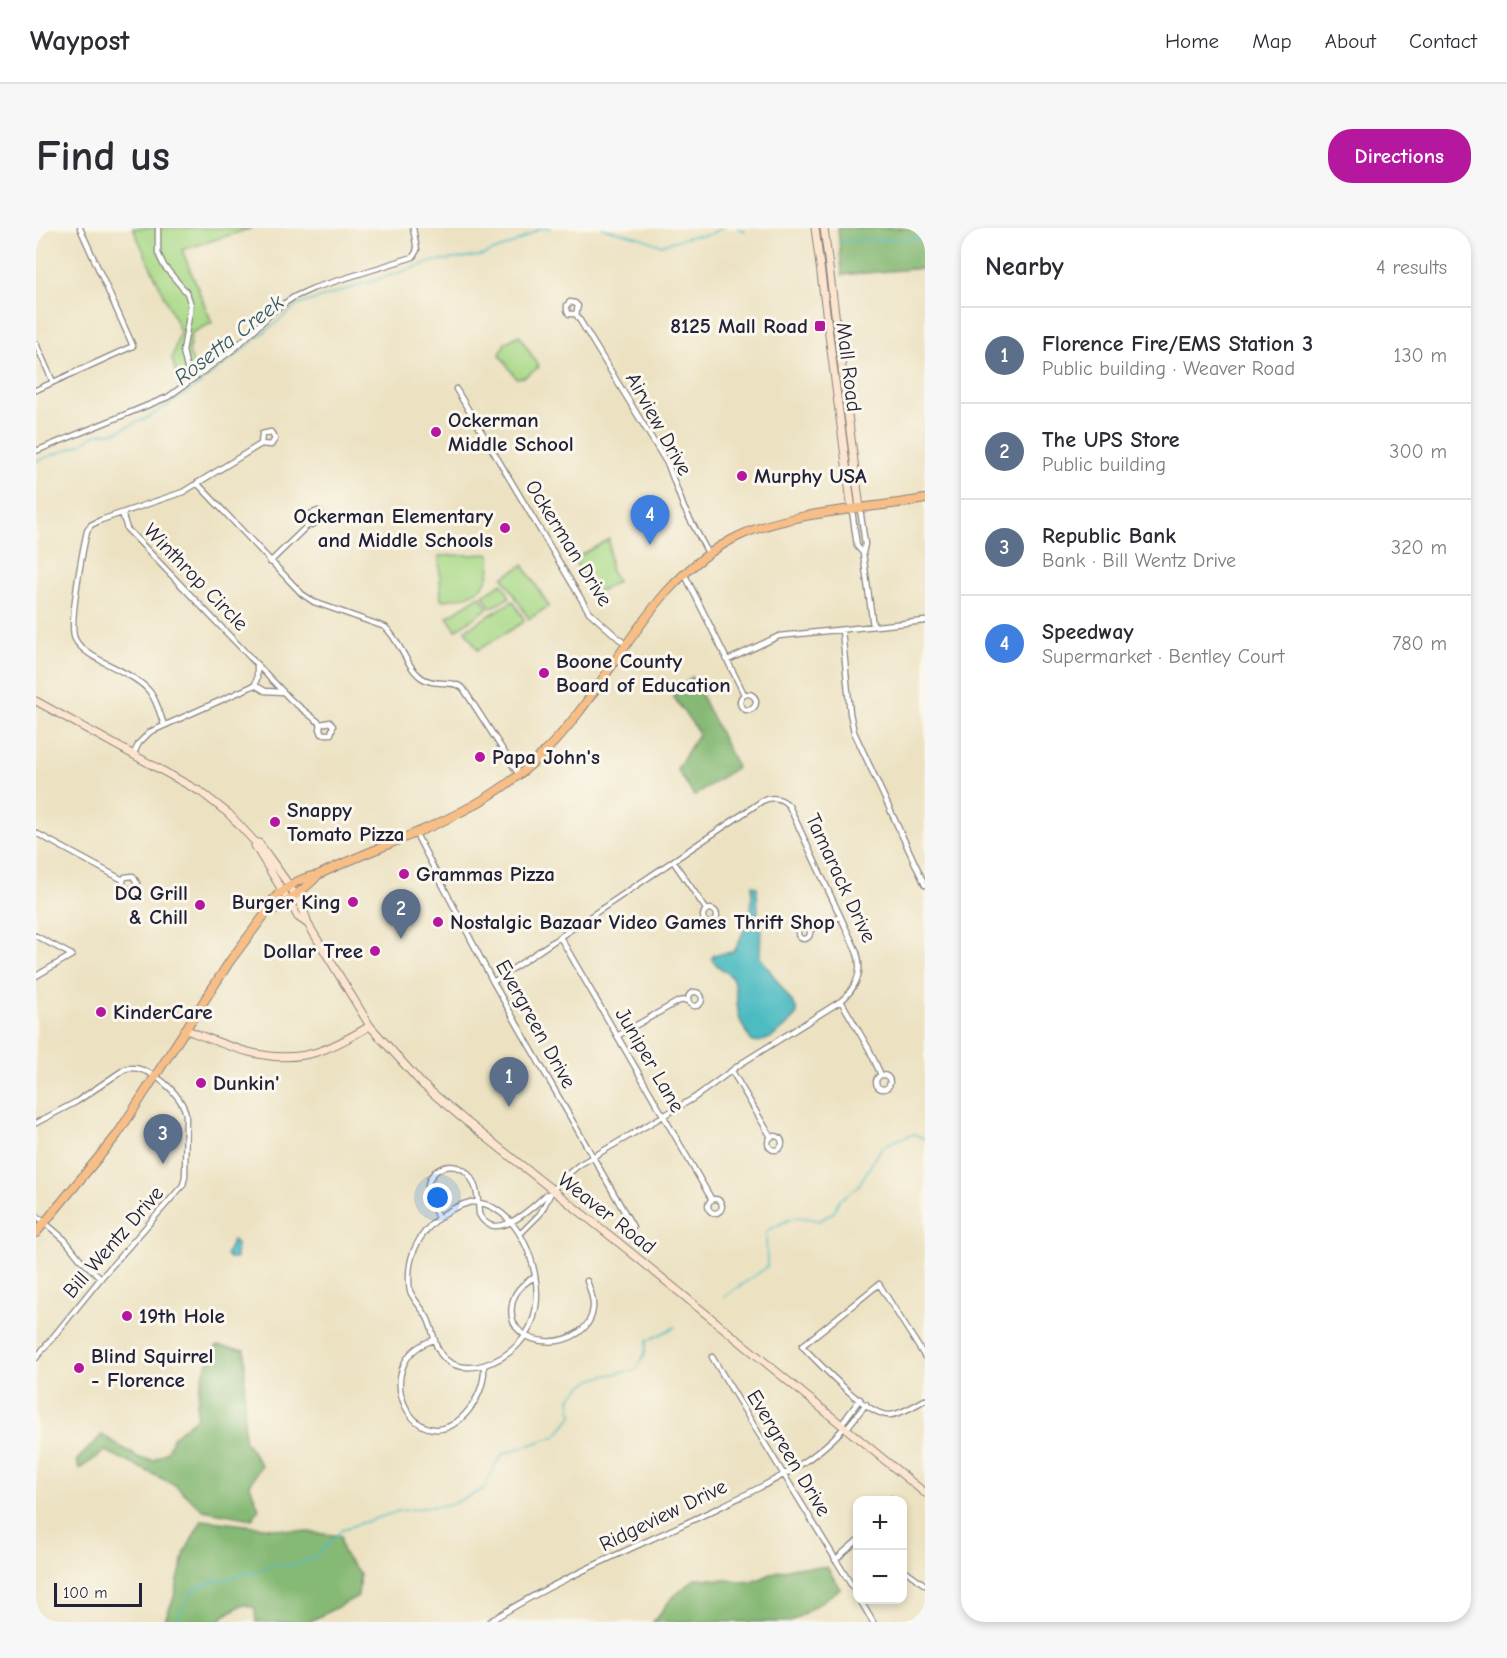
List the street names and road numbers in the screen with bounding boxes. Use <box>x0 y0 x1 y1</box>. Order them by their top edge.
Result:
street label: Mall Road <box>832 321 866 413</box>
street label: Airview Drive <box>621 368 697 480</box>
street label: Ockerman Drive <box>521 475 617 611</box>
street label: Winthrop Circle <box>139 518 253 636</box>
street label: Tamarack Drive <box>801 810 881 946</box>
street label: Evergreen Drive <box>491 956 581 1092</box>
street label: Juniper Lane <box>610 1003 690 1117</box>
street label: Weaver Road <box>553 1167 661 1259</box>
street label: Bill Wentz Drive <box>58 1181 168 1303</box>
street label: Evergreen Drive <box>742 1385 836 1521</box>
street label: Ridgeview Drive <box>595 1474 731 1556</box>

